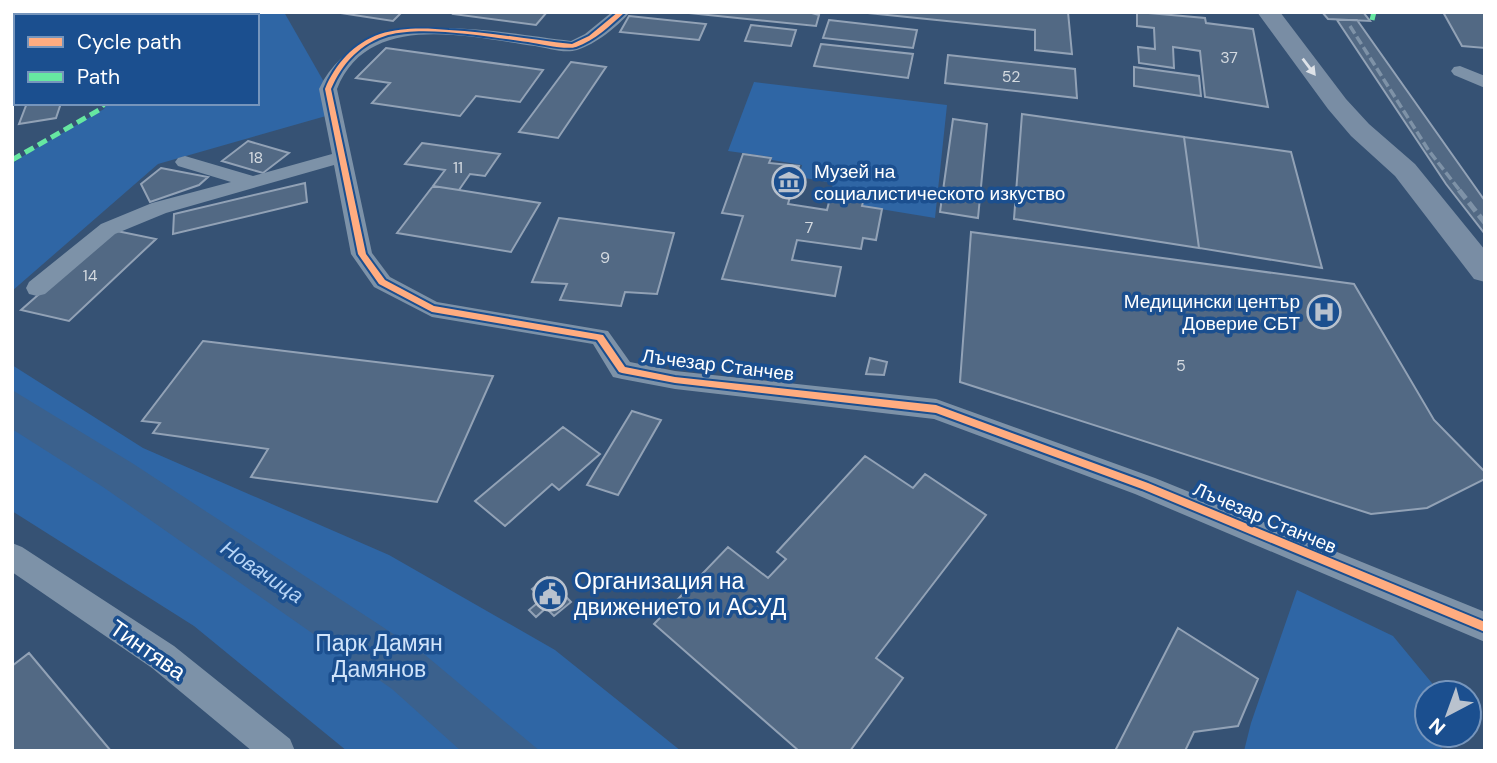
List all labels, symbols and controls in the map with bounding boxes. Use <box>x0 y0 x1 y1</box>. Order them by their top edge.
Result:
legend <box>14 14 259 105</box>
text: Cycle path <box>77 28 182 56</box>
house number: 37 <box>1220 47 1238 68</box>
one-way arrow <box>1302 57 1317 75</box>
text: Path <box>77 63 120 91</box>
house number: 52 <box>1002 66 1020 87</box>
house number: 18 <box>249 147 263 168</box>
house number: 11 <box>453 157 463 178</box>
place label: Музей на социалистическото изкуство <box>814 159 1065 206</box>
museum icon: Музей на социалистическото изкуство <box>770 163 808 201</box>
house number: 7 <box>805 217 813 238</box>
house number: 9 <box>600 247 610 268</box>
house number: 14 <box>83 265 98 286</box>
place label: Медицински център Доверие СБТ <box>1124 289 1300 336</box>
hospital icon: Медицински център Доверие СБТ <box>1305 293 1343 331</box>
street label: Лъчезар Станчев <box>640 343 796 387</box>
house number: 5 <box>1176 355 1186 376</box>
street label: Лъчезар Станчев <box>1190 477 1340 559</box>
water label: Новачица <box>215 534 309 610</box>
place label: Организация на движението и АСУД <box>574 566 787 622</box>
public building icon: Организация на движението и АСУД <box>531 575 569 613</box>
street label: Тинтява <box>104 613 192 687</box>
park label: Парк Дамян Дамянов <box>315 628 443 684</box>
north arrow <box>1413 679 1483 749</box>
text: N <box>1424 712 1451 740</box>

